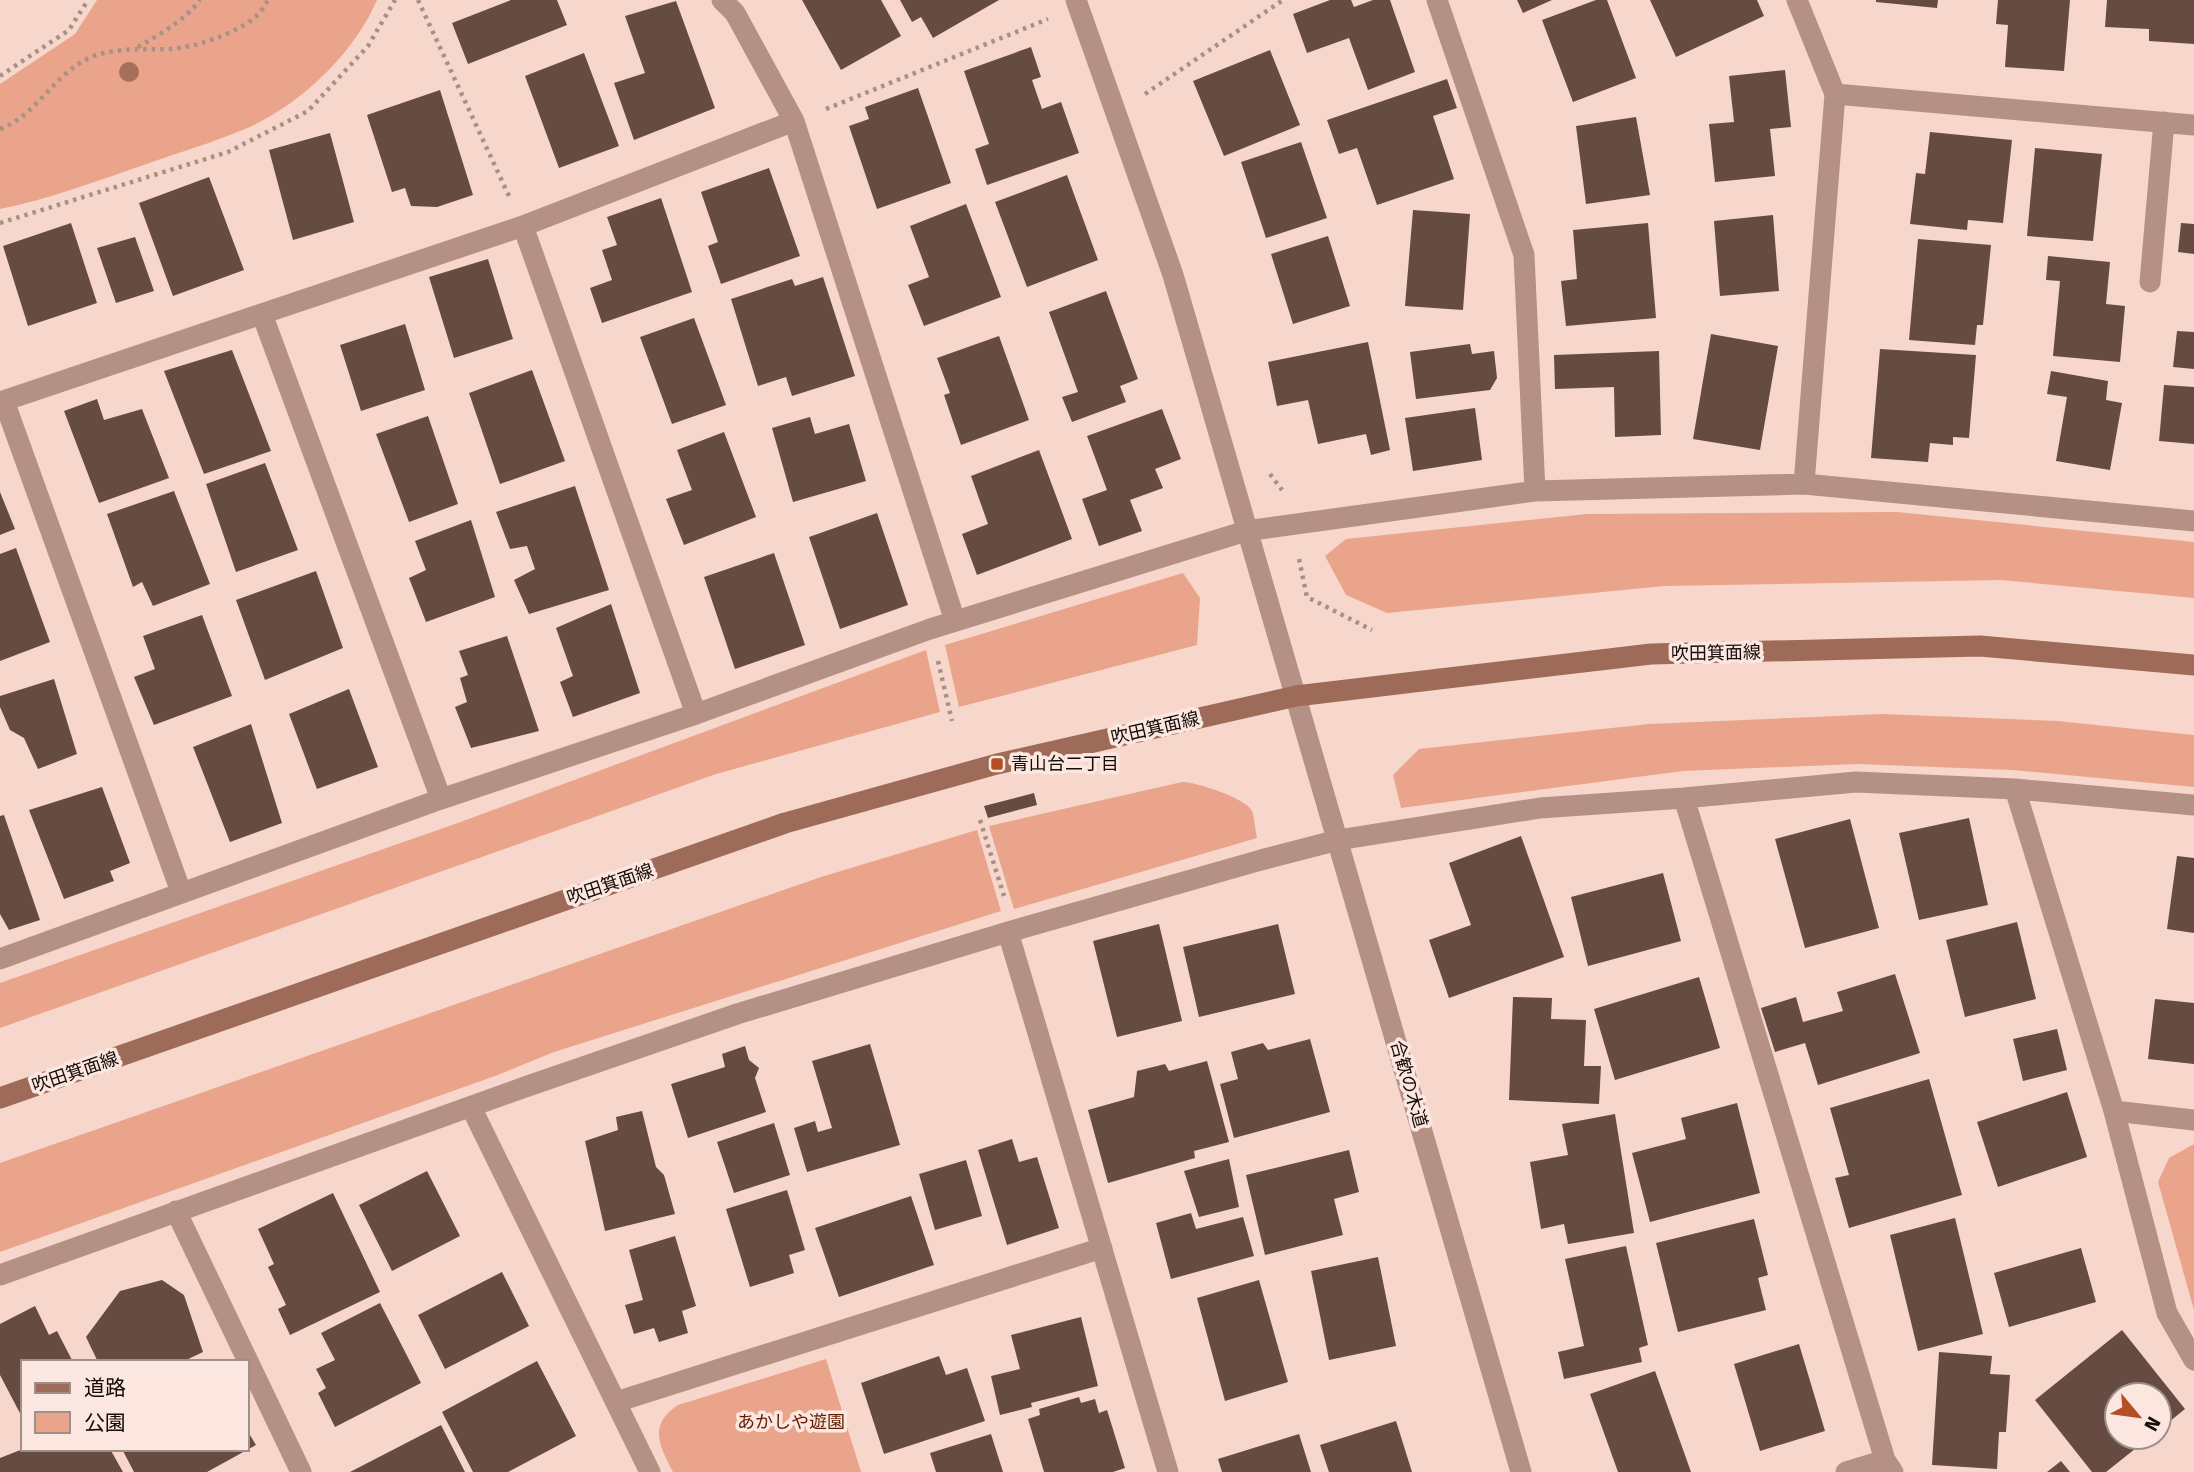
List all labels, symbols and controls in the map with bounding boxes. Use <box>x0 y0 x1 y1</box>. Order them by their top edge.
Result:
street label: 吹田箕面線 <box>1671 641 1761 665</box>
street label: 吹田箕面線 <box>1109 707 1201 749</box>
place label: 青山台二丁目 <box>1011 753 1119 775</box>
marker: 青山台二丁目 <box>989 756 1005 772</box>
street label: 吹田箕面線 <box>564 859 656 909</box>
street label: 合歓の木道 <box>1386 1038 1432 1130</box>
street label: 吹田箕面線 <box>29 1047 121 1097</box>
legend <box>21 1360 248 1451</box>
text: 道路 <box>84 1375 126 1401</box>
north arrow <box>2103 1381 2173 1451</box>
text: 公園 <box>84 1410 126 1436</box>
park label: あかしや遊園 <box>737 1411 845 1433</box>
text: N <box>2139 1413 2166 1435</box>

